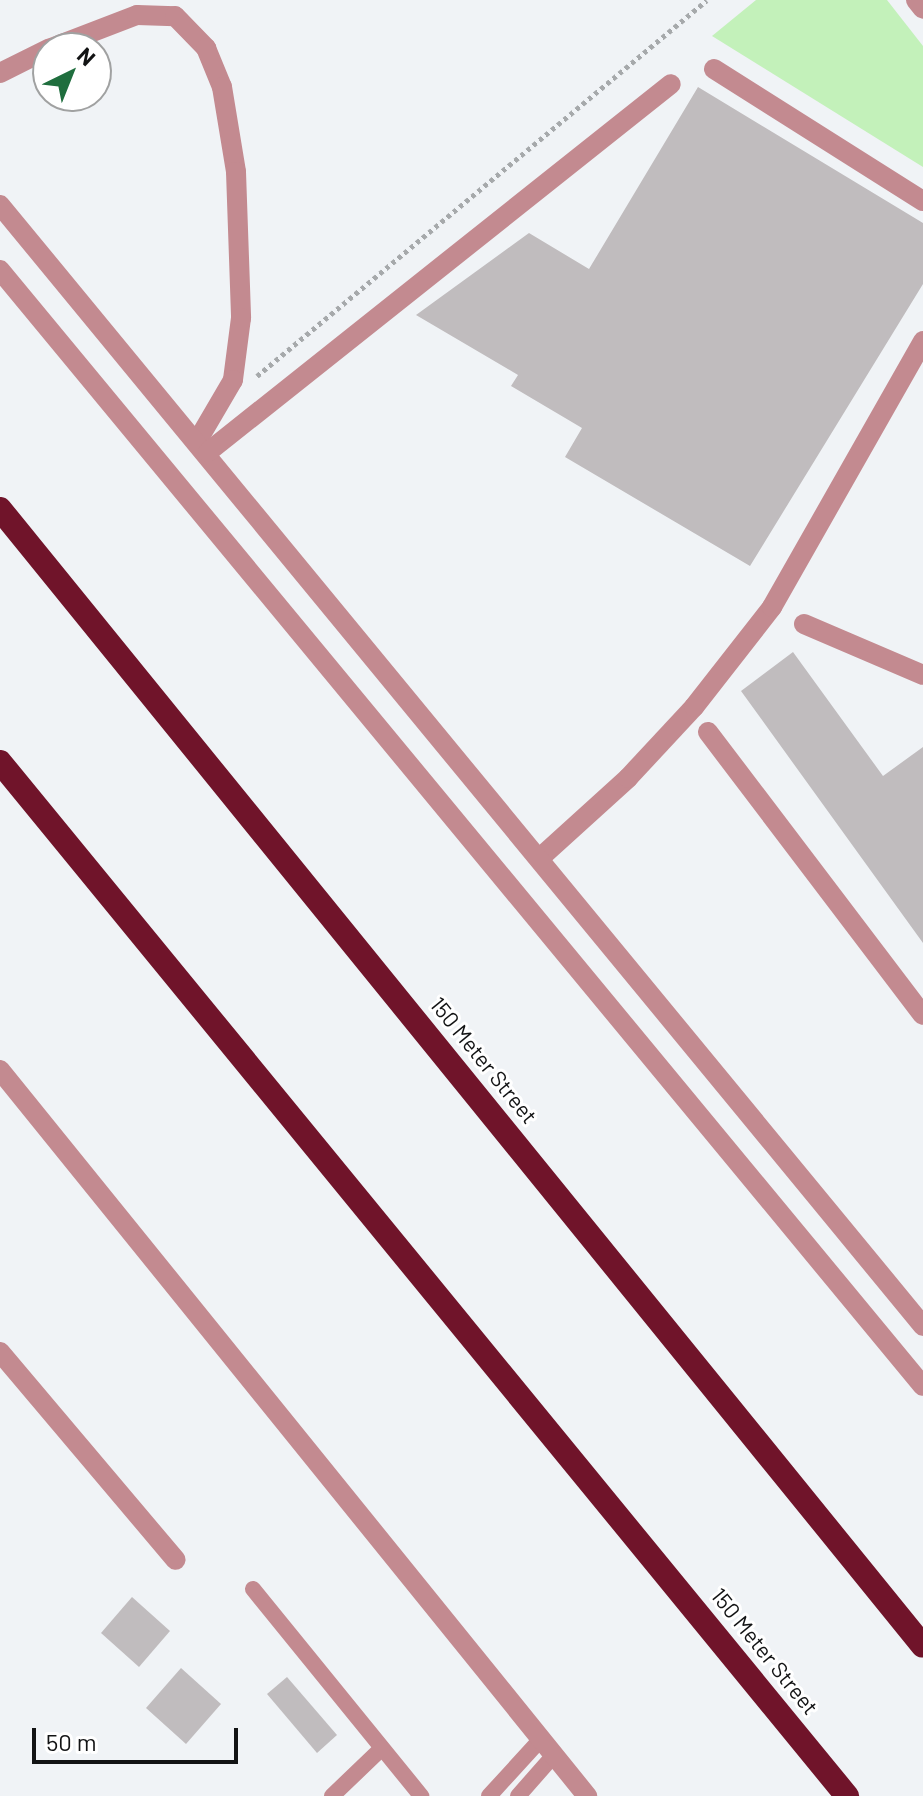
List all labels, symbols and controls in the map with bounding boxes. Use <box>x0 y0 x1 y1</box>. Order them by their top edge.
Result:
north arrow <box>32 32 112 112</box>
text: N <box>73 41 101 70</box>
street label: 150 Meter Street <box>425 991 543 1129</box>
street label: 150 Meter Street <box>706 1582 824 1720</box>
scale bar <box>36 1712 242 1762</box>
text: 50 m <box>46 1727 97 1756</box>

